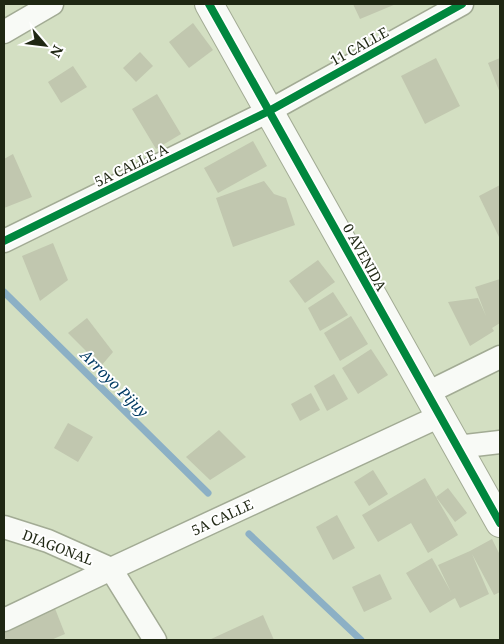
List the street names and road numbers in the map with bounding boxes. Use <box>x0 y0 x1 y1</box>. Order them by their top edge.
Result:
street label: 11 CALLE <box>326 22 392 70</box>
street label: 5A CALLE A <box>91 139 171 191</box>
street label: 0 AVENIDA <box>339 220 391 294</box>
street label: 5A CALLE <box>188 494 256 540</box>
street label: DIAGONAL <box>20 525 96 569</box>

